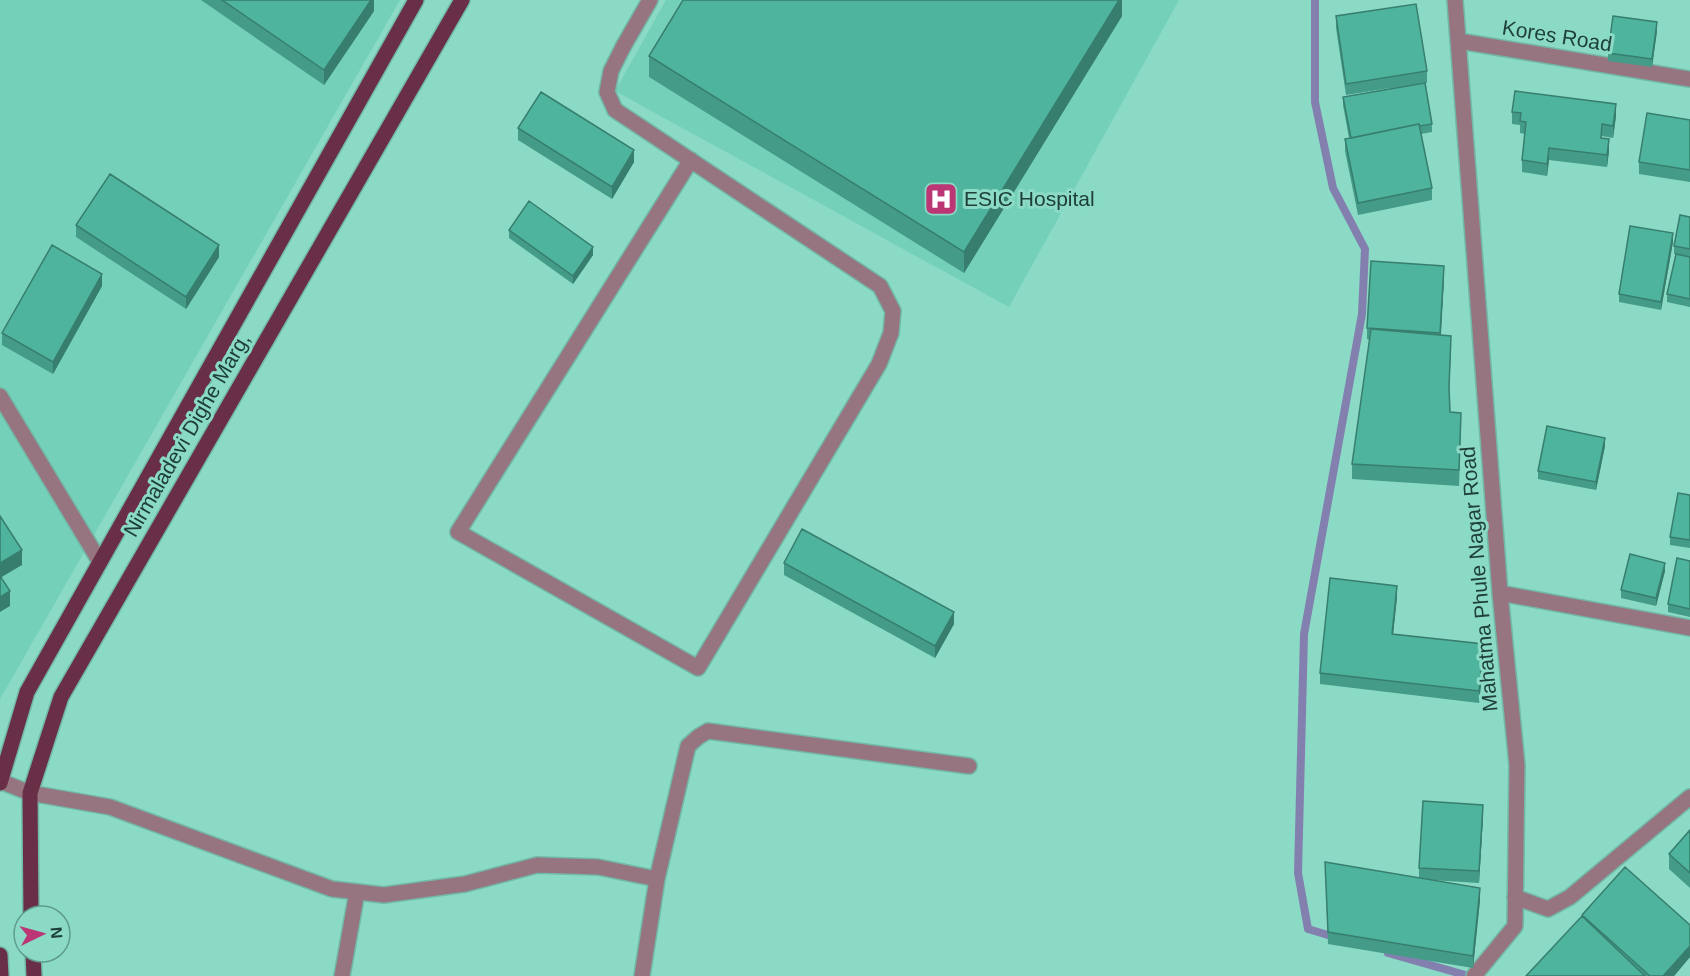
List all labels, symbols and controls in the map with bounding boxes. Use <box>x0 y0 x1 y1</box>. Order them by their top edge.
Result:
street label: Kores Road <box>1501 15 1614 56</box>
hospital icon: ESIC Hospital <box>923 181 959 217</box>
place label: ESIC Hospital <box>964 187 1095 210</box>
street label: Nirmaladevi Dighe Marg, <box>119 329 254 541</box>
street label: Mahatma Phule Nagar Road <box>1455 445 1502 713</box>
north arrow <box>12 904 72 964</box>
text: N <box>47 926 65 939</box>

